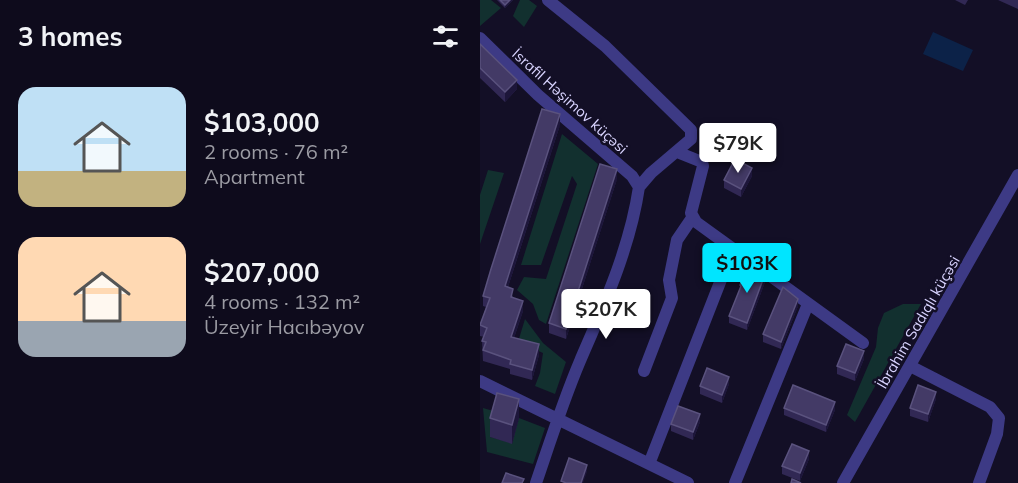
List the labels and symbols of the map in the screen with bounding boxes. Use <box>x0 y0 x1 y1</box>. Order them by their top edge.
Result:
street label: İsrafil Həşimov küçəsi <box>508 44 632 158</box>
pin: $79K <box>702 123 774 174</box>
pin: $103K <box>705 243 789 294</box>
street label: İbrahim Sadıqlı küçəsi <box>872 252 964 392</box>
pin: $207K <box>564 289 648 340</box>

